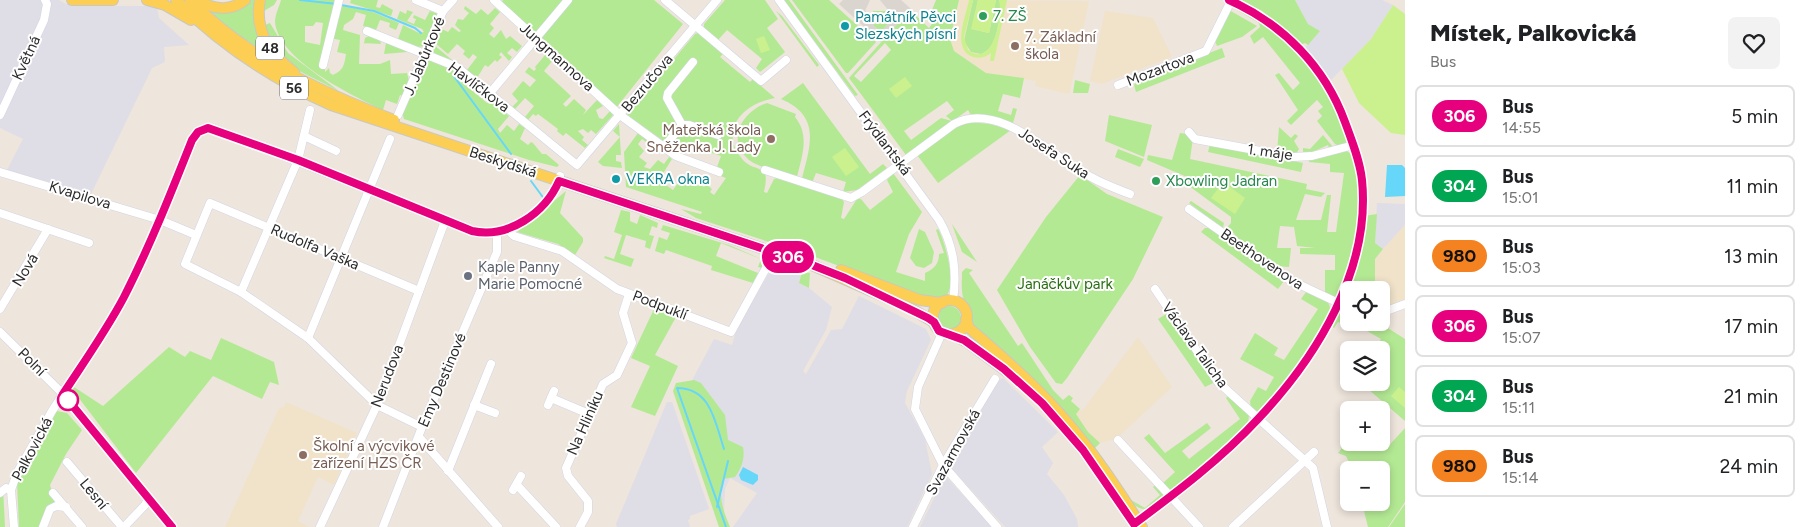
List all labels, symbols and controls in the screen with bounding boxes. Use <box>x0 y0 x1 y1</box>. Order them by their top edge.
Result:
place label: 7. ZŠ <box>993 7 1027 25</box>
place label: Památník Pěvci Slezských písní <box>855 8 958 43</box>
marker: 7. ZŠ <box>977 10 989 22</box>
street label: J. Jabůrkové <box>399 14 449 98</box>
button: heart <box>1728 17 1780 69</box>
text: Místek, Palkovická <box>1430 18 1636 47</box>
street label: Jungmannova <box>516 19 598 95</box>
marker: Památník Pěvci Slezských písní <box>839 20 851 32</box>
place label: 7. Základní škola <box>1025 28 1098 63</box>
street label: Květná <box>8 33 44 83</box>
road number: 48 <box>256 36 284 59</box>
marker: 7. Základní škola <box>1009 40 1021 52</box>
street label: Mozartova <box>1124 48 1196 90</box>
street label: Bezručova <box>618 50 676 116</box>
text: Bus <box>1430 52 1456 71</box>
street label: Havlíčkova <box>445 58 513 116</box>
road number: 56 <box>280 76 308 100</box>
text: Bus <box>1502 95 1533 118</box>
text: 306 <box>1443 105 1476 127</box>
text: 5 min <box>1731 105 1778 128</box>
street label: Frýdlantská <box>855 107 915 179</box>
text: 14:55 <box>1502 118 1541 137</box>
place label: Mateřská škola Sněženka J. Lady <box>646 121 761 156</box>
street label: Josefa Suka <box>1015 123 1093 183</box>
marker: Mateřská škola Sněženka J. Lady <box>765 133 777 145</box>
street label: 1. máje <box>1246 140 1294 164</box>
street label: Beskydská <box>467 143 539 181</box>
text: Bus <box>1502 165 1533 188</box>
place label: VEKRA okna <box>626 170 710 188</box>
place label: Xbowling Jadran <box>1166 172 1277 190</box>
marker: VEKRA okna <box>610 173 622 185</box>
marker: Xbowling Jadran <box>1150 175 1162 187</box>
text: 304 <box>1443 175 1476 197</box>
text: 11 min <box>1726 175 1778 198</box>
street label: Kvapilova <box>47 177 113 213</box>
text: 15:01 <box>1502 188 1539 207</box>
street label: Rudolfa Vaška <box>268 220 362 274</box>
street label: Beethovenova <box>1217 225 1307 293</box>
text: Bus <box>1502 235 1533 258</box>
line badge: 306 <box>759 241 817 273</box>
text: 980 <box>1443 245 1476 267</box>
text: 13 min <box>1724 245 1778 268</box>
text: 306 <box>772 246 804 268</box>
street label: Nová <box>8 250 42 290</box>
place label: Kaple Panny Marie Pomocné <box>478 258 582 293</box>
text: 15:03 <box>1502 258 1541 277</box>
marker: Kaple Panny Marie Pomocné <box>462 270 474 282</box>
park label: Janáčkův park <box>1017 275 1113 293</box>
map controls <box>1340 281 1390 511</box>
button: locate <box>1340 281 1390 331</box>
street label: Podpuklí <box>630 286 691 324</box>
street label: Václava Talicha <box>1158 299 1232 391</box>
text: Bus <box>1502 305 1533 328</box>
text: 306 <box>1443 315 1476 337</box>
text: 17 min <box>1724 315 1778 338</box>
text: 15:07 <box>1502 328 1541 347</box>
street label: Emy Destinové <box>414 330 470 430</box>
button: layers <box>1340 341 1390 391</box>
street label: Nerudova <box>367 342 407 410</box>
street label: Polní <box>14 344 51 381</box>
text: Bus <box>1502 375 1533 398</box>
text: 304 <box>1443 385 1476 407</box>
text: 21 min <box>1724 385 1778 408</box>
street label: Na Hliníku <box>563 388 607 458</box>
unlabelled marker <box>57 389 79 411</box>
text: 15:11 <box>1502 398 1535 417</box>
button: + <box>1340 401 1390 451</box>
street label: Svazarmovská <box>922 406 984 498</box>
street label: Palkovická <box>8 414 56 484</box>
place label: Školní a výcvikové zařízení HZS ČR <box>313 437 434 472</box>
text: Bus <box>1502 445 1533 468</box>
marker: Školní a výcvikové zařízení HZS ČR <box>297 449 309 461</box>
text: 980 <box>1443 455 1476 477</box>
text: 24 min <box>1720 455 1778 478</box>
button: − <box>1340 461 1390 511</box>
text: 15:14 <box>1502 468 1538 487</box>
street label: Lesní <box>76 475 113 514</box>

